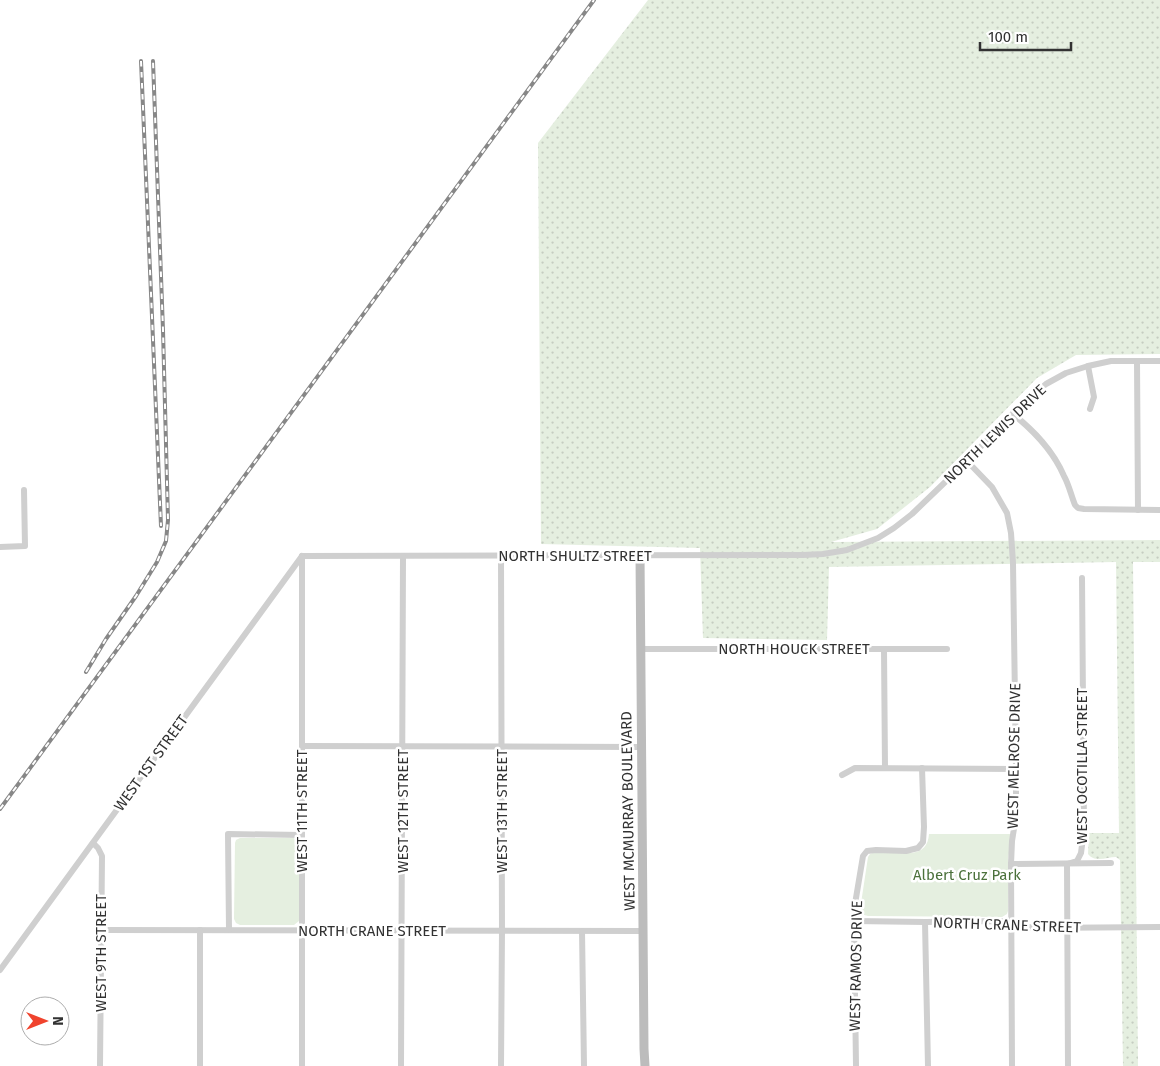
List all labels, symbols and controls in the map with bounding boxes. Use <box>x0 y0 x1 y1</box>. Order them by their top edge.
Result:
scale bar <box>980 20 1071 52</box>
text: 100 m <box>988 28 1028 46</box>
street label: NORTH LEWIS DRIVE <box>940 381 1050 487</box>
street label: NORTH SHULTZ STREET <box>498 547 652 565</box>
street label: NORTH HOUCK STREET <box>718 640 870 658</box>
street label: WEST MELROSE DRIVE <box>1004 683 1024 829</box>
street label: WEST OCOTILLA STREET <box>1073 688 1091 844</box>
street label: WEST 1ST STREET <box>110 711 192 815</box>
street label: WEST MCMURRAY BOULEVARD <box>617 711 639 911</box>
street label: WEST 11TH STREET <box>293 749 311 873</box>
street label: WEST 12TH STREET <box>394 749 412 873</box>
street label: WEST 13TH STREET <box>493 749 511 873</box>
park label: Albert Cruz Park <box>913 866 1021 884</box>
street label: WEST 9TH STREET <box>92 894 110 1012</box>
street label: WEST RAMOS DRIVE <box>846 900 866 1032</box>
street label: NORTH CRANE STREET <box>933 913 1082 937</box>
street label: NORTH CRANE STREET <box>298 922 446 940</box>
north arrow <box>20 996 70 1046</box>
text: N <box>49 1016 66 1026</box>

